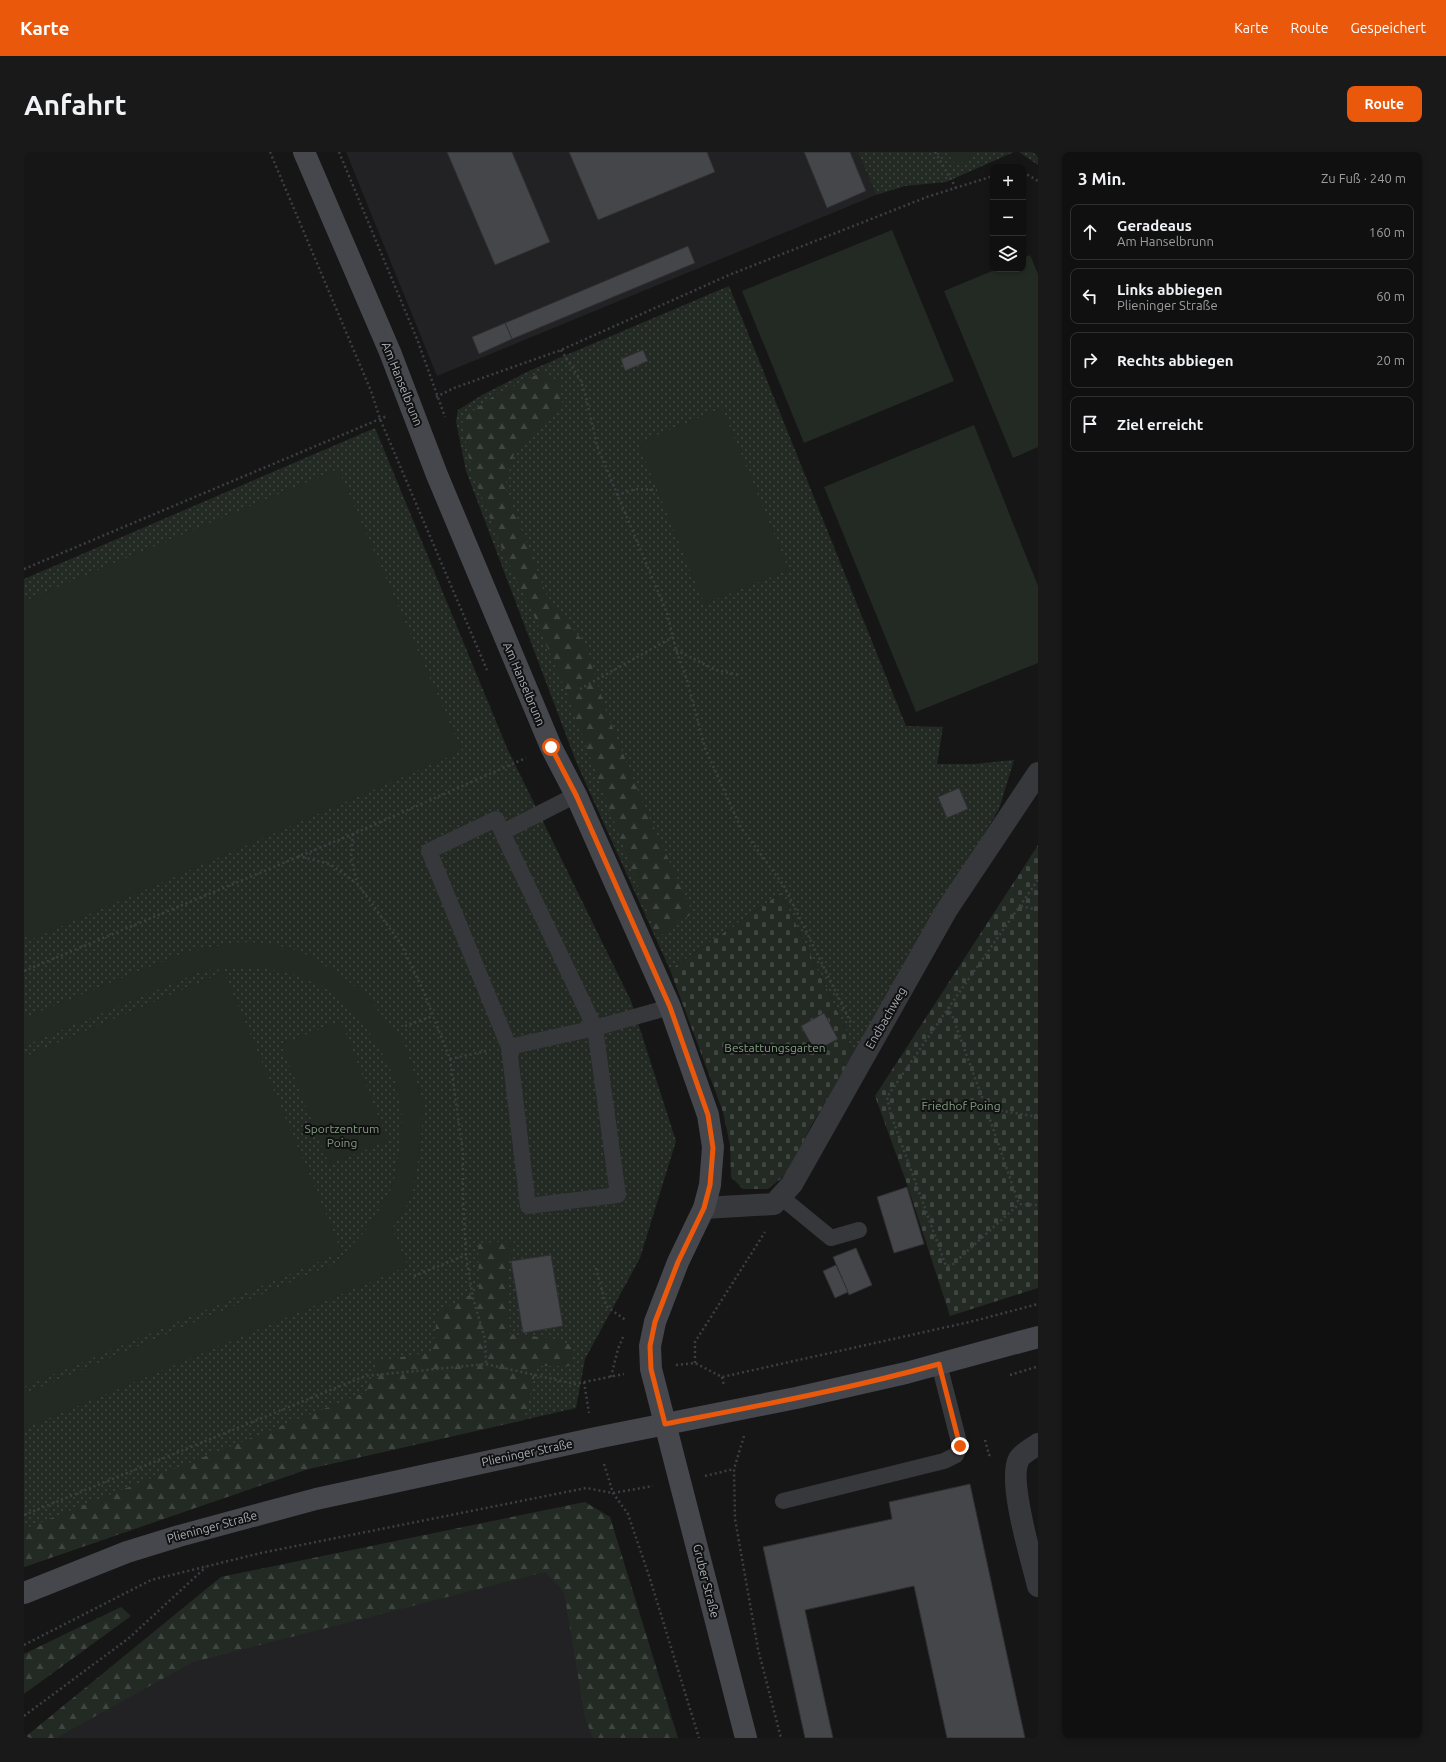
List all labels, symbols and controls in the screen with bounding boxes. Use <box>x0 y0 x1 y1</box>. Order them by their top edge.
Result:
text: Karte <box>20 17 69 39</box>
text: Karte <box>1234 20 1268 36</box>
text: Route <box>1290 20 1329 36</box>
text: Gespeichert <box>1351 20 1426 36</box>
button: Route <box>1347 86 1422 122</box>
text: Anfahrt <box>24 89 127 120</box>
map controls <box>990 164 1026 272</box>
button: + <box>990 164 1026 200</box>
text: 3 Min. <box>1078 169 1126 188</box>
text: Zu Fuß · 240 m <box>1321 171 1406 185</box>
button: − <box>990 200 1026 236</box>
text: Geradeaus <box>1117 217 1192 234</box>
icon: ahead <box>1079 221 1101 243</box>
text: 160 m <box>1369 225 1405 239</box>
text: Am Hanselbrunn <box>1117 234 1214 248</box>
button: layers <box>990 236 1026 272</box>
text: Links abbiegen <box>1117 281 1222 298</box>
icon: left <box>1079 285 1101 307</box>
text: 60 m <box>1376 289 1405 303</box>
text: Plieninger Straße <box>1117 298 1218 312</box>
street label: Am Hanselbrunn <box>380 340 425 428</box>
icon: right <box>1079 349 1101 371</box>
text: Rechts abbiegen <box>1117 352 1234 369</box>
text: 20 m <box>1376 353 1405 367</box>
icon: arrive <box>1079 413 1101 435</box>
text: Ziel erreicht <box>1117 416 1203 433</box>
street label: Am Hanselbrunn <box>501 640 548 727</box>
route start <box>542 738 560 756</box>
street label: Endbachweg <box>863 985 908 1051</box>
park label: Bestattungsgarten <box>724 1041 826 1054</box>
park label: Friedhof Poing <box>921 1099 1001 1112</box>
park label: Sportzentrum Poing <box>305 1122 379 1149</box>
street label: Plieninger Straße <box>480 1436 574 1469</box>
route end <box>951 1437 969 1455</box>
street label: Plieninger Straße <box>165 1508 258 1545</box>
street label: Gruber Straße <box>691 1542 722 1619</box>

